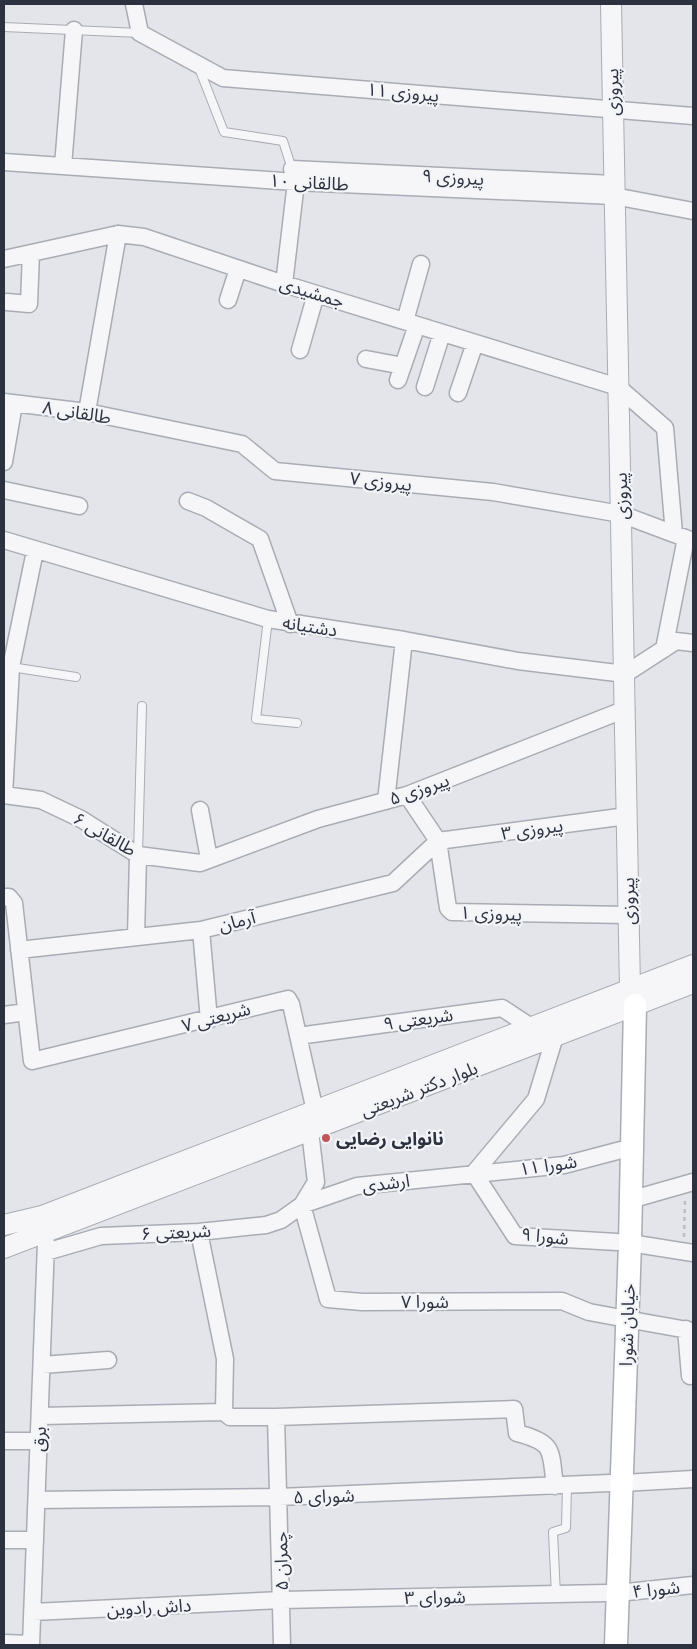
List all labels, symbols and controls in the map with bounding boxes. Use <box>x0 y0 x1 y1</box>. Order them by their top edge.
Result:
street label: پیروزی <box>601 68 624 116</box>
street label: پیروزی ۱۱ <box>366 78 440 107</box>
street label: پیروزی ۹ <box>421 165 485 190</box>
street label: طالقانی ۱۰ <box>269 169 349 196</box>
street label: جمشیدی <box>277 272 347 313</box>
street label: طالقانی ۸ <box>41 396 113 429</box>
street label: پیروزی ۷ <box>349 467 413 496</box>
street label: پیروزی <box>610 472 633 520</box>
street label: دشتیانه <box>281 611 339 641</box>
street label: پیروزی ۵ <box>386 769 452 810</box>
street label: طالقانی ۶ <box>69 808 140 861</box>
street label: پیروزی ۳ <box>500 814 564 845</box>
street label: پیروزی <box>617 877 640 925</box>
street label: پیروزی ۱ <box>459 901 523 926</box>
street label: آرمان <box>216 906 259 937</box>
street label: شریعتی ۷ <box>179 998 253 1037</box>
street label: شریعتی ۹ <box>382 1004 454 1035</box>
street label: بلوار دکتر شریعتی <box>357 1057 481 1122</box>
place label: نانوایی رضایی <box>336 1128 444 1150</box>
marker: نانوایی رضایی <box>320 1132 332 1144</box>
street label: شورا ۱۱ <box>518 1151 578 1180</box>
street label: ارشدی <box>361 1170 411 1197</box>
street label: شریعتی ۶ <box>140 1220 212 1245</box>
street label: شورا ۹ <box>520 1223 570 1250</box>
street label: خیابان شورا <box>615 1283 640 1367</box>
street label: شورا ۷ <box>401 1291 449 1313</box>
street label: برق <box>28 1426 51 1452</box>
street label: شورای ۵ <box>293 1484 355 1509</box>
street label: چمران ۵ <box>270 1531 293 1591</box>
street label: شورا ۴ <box>631 1576 681 1603</box>
street label: شورای ۳ <box>404 1586 466 1609</box>
street label: داش رادوین <box>106 1594 192 1621</box>

